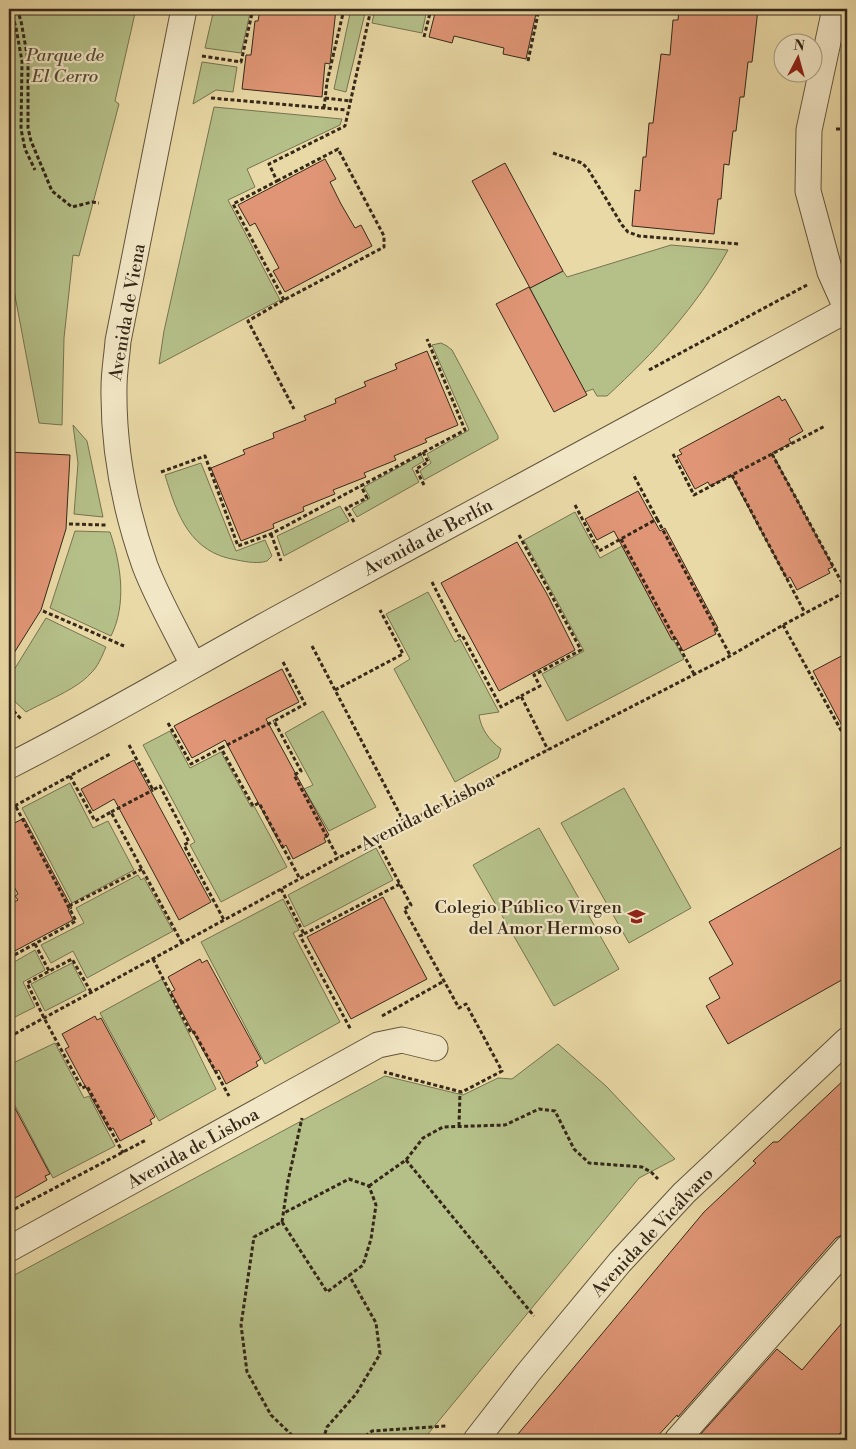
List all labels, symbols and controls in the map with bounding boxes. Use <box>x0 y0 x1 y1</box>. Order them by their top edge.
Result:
north arrow <box>774 32 824 82</box>
text: N <box>793 37 806 56</box>
park label: Parque de El Cerro <box>25 44 105 88</box>
street label: Avenida de Viena <box>104 241 151 383</box>
street label: Avenida de Berlín <box>359 494 497 582</box>
street label: Avenida de Lisboa <box>356 768 499 857</box>
place label: Colegio Público Virgen del Amor Hermoso <box>435 896 622 940</box>
school or university icon: Colegio Público Virgen del Amor Hermoso <box>626 907 646 927</box>
street label: Avenida de Lisboa <box>122 1102 264 1195</box>
street label: Avenida de Vicálvaro <box>586 1163 718 1303</box>

